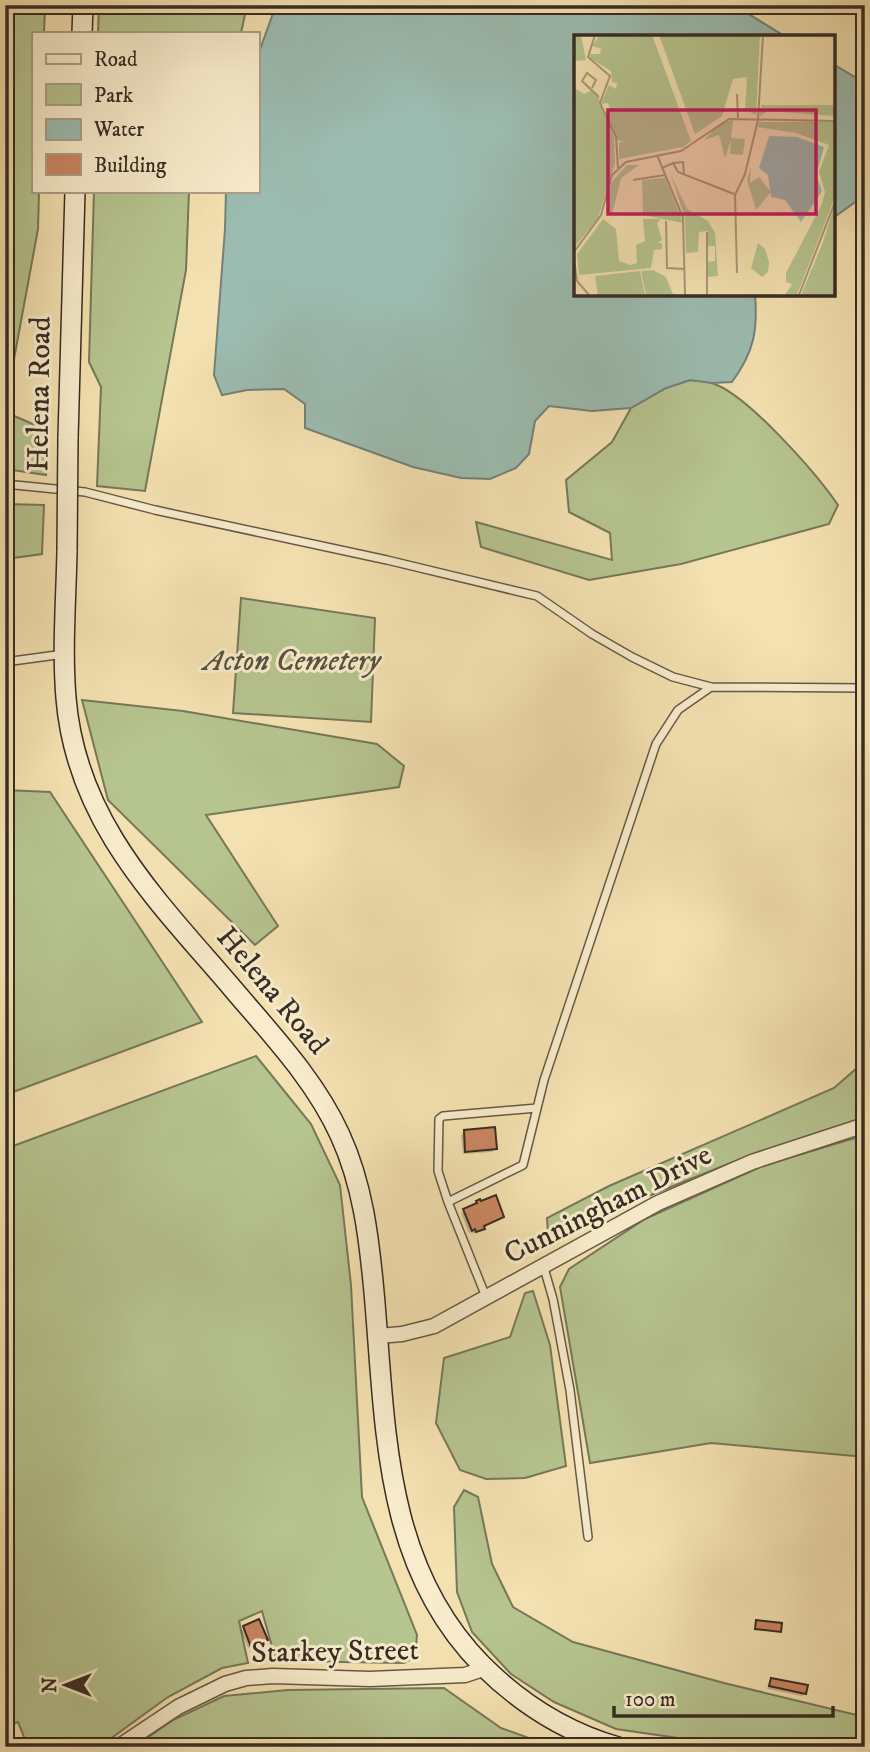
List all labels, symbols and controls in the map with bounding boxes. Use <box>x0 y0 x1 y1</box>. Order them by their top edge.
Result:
legend <box>32 32 259 192</box>
inset map <box>574 35 835 296</box>
text: Road <box>94 47 138 73</box>
text: Park <box>94 83 134 109</box>
text: Water <box>93 117 144 143</box>
text: Building <box>94 153 167 179</box>
street label: Helena Road <box>20 316 60 472</box>
park label: Acton Cemetery <box>200 643 383 680</box>
street label: Helena Road <box>208 920 336 1062</box>
street label: Cunningham Drive <box>498 1137 718 1273</box>
street label: Starkey Street <box>251 1632 419 1672</box>
north arrow <box>32 1650 102 1720</box>
scale bar <box>614 1675 833 1719</box>
text: N <box>39 1677 62 1693</box>
text: 100 m <box>625 1687 676 1713</box>

